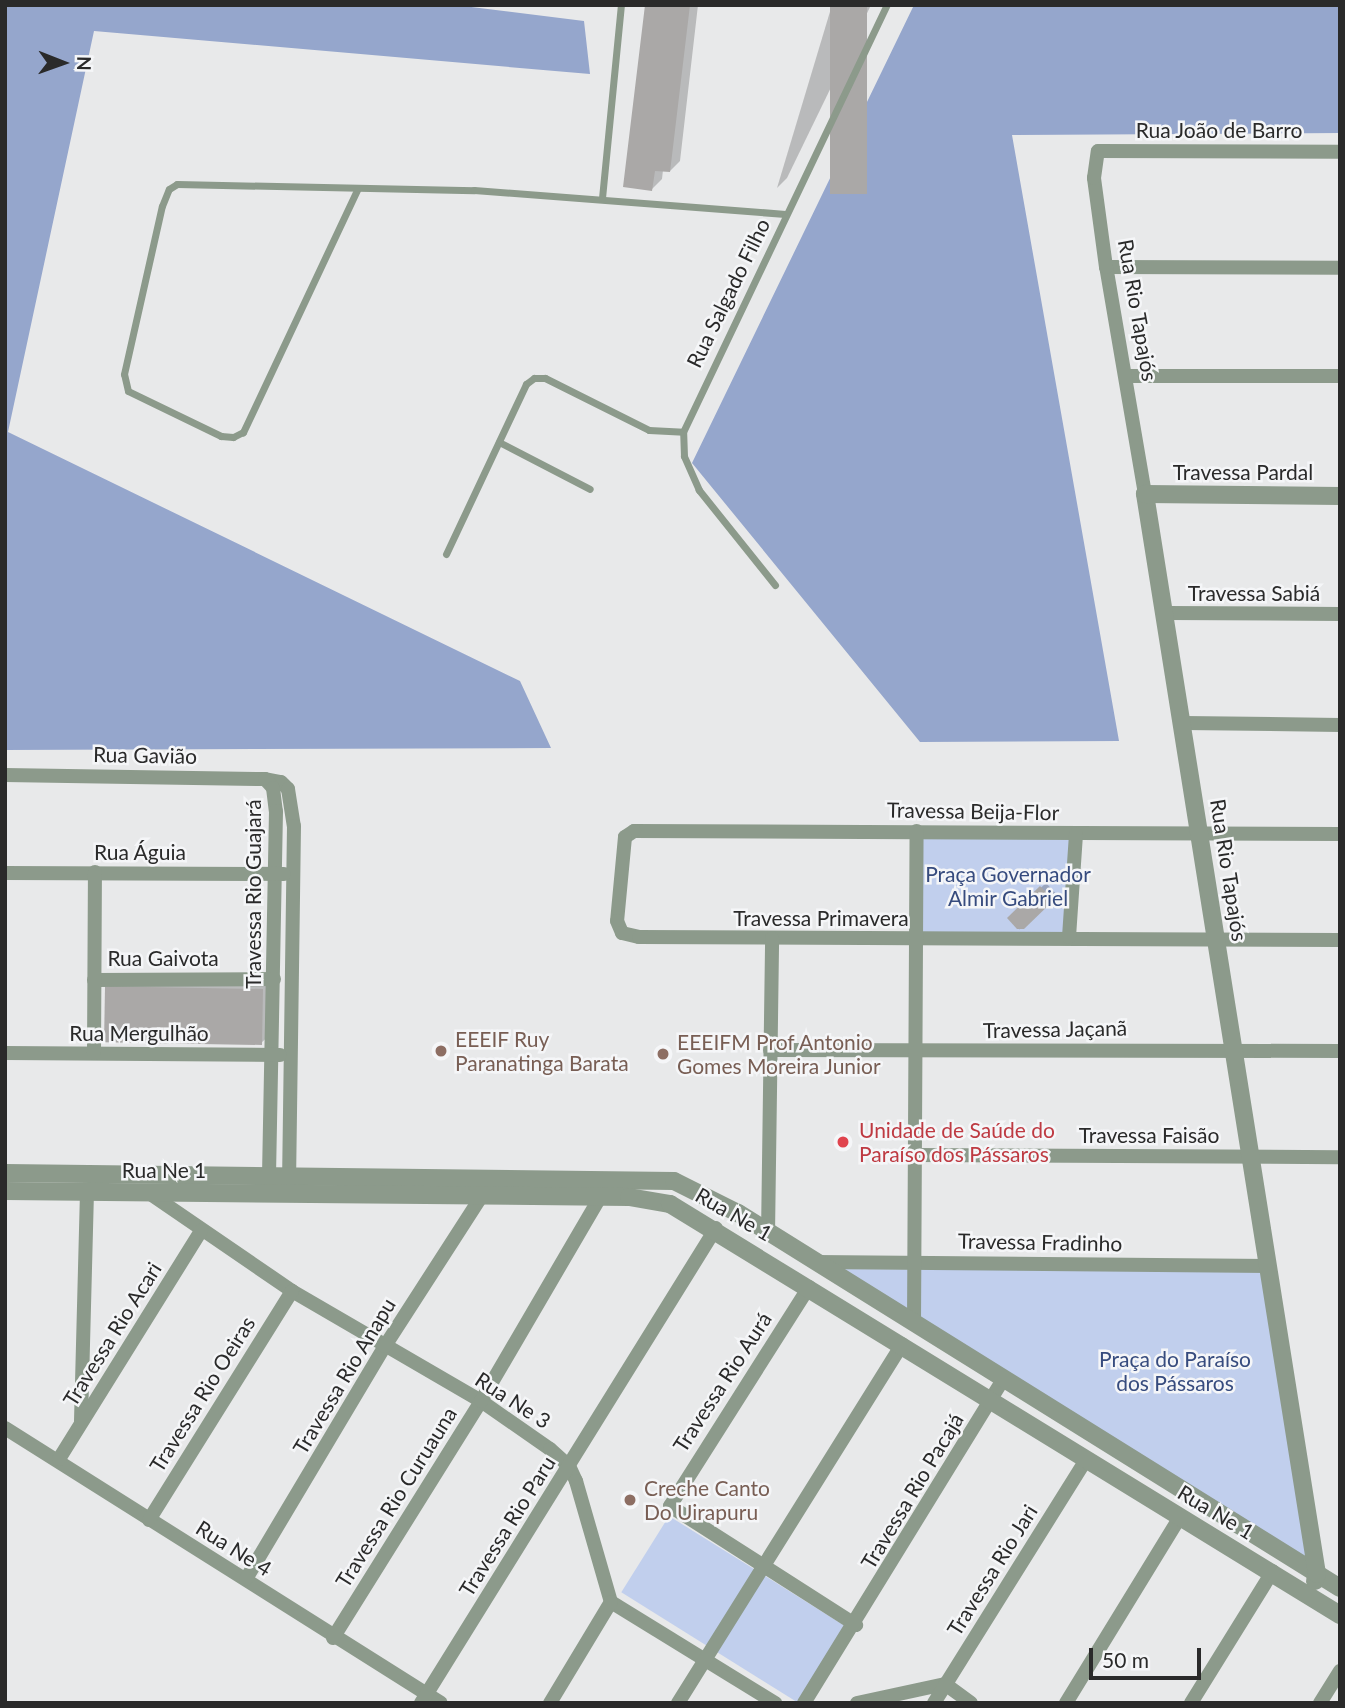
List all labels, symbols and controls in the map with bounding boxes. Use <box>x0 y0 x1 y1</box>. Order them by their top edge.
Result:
north arrow <box>28 28 98 98</box>
text: N <box>73 56 96 71</box>
street label: Rua João de Barro <box>1135 117 1303 143</box>
street label: Rua Salgado Filho <box>681 214 775 372</box>
street label: Rua Rio Tapajós <box>1113 237 1163 383</box>
street label: Travessa Pardal <box>1173 459 1313 485</box>
street label: Travessa Sabiá <box>1188 580 1320 606</box>
street label: Rua Gavião <box>93 741 197 769</box>
street label: Travessa Beija-Flor <box>887 797 1059 825</box>
street label: Rua Rio Tapajós <box>1205 797 1253 943</box>
street label: Travessa Rio Guajará <box>240 799 266 989</box>
street label: Rua Águia <box>94 839 186 865</box>
park label: Praça Governador Almir Gabriel <box>925 861 1091 911</box>
street label: Travessa Primavera <box>733 905 909 931</box>
street label: Rua Gaivota <box>107 945 219 971</box>
street label: Travessa Jaçanã <box>982 1015 1128 1043</box>
street label: Rua Mergulhão <box>69 1020 209 1046</box>
place label: EEEIF Ruy Paranatinga Barata <box>455 1026 629 1076</box>
place label: EEEIFM Prof Antonio Gomes Moreira Junior <box>677 1029 881 1079</box>
marker: EEEIF Ruy Paranatinga Barata <box>433 1043 449 1059</box>
marker: EEEIFM Prof Antonio Gomes Moreira Junior <box>655 1046 671 1062</box>
place label: Unidade de Saúde do Paraíso dos Pássaros <box>859 1117 1055 1167</box>
street label: Travessa Faisão <box>1079 1122 1219 1148</box>
marker: Unidade de Saúde do Paraíso dos Pássaros <box>833 1132 853 1152</box>
street label: Rua Ne 1 <box>122 1157 206 1183</box>
street label: Rua Ne 1 <box>691 1182 777 1246</box>
street label: Travessa Fradinho <box>958 1228 1122 1256</box>
street label: Travessa Rio Acari <box>57 1257 167 1411</box>
street label: Travessa Rio Anapu <box>287 1293 401 1459</box>
street label: Travessa Rio Aurá <box>667 1307 777 1457</box>
street label: Travessa Rio Oeiras <box>144 1312 260 1476</box>
park label: Praça do Paraíso dos Pássaros <box>1099 1346 1251 1396</box>
street label: Rua Ne 3 <box>471 1366 555 1434</box>
street label: Travessa Rio Curuauna <box>330 1402 462 1592</box>
street label: Travessa Rio Pacajá <box>856 1408 968 1574</box>
street label: Travessa Rio Paru <box>454 1451 560 1601</box>
place label: Creche Canto Do Uirapuru <box>644 1475 770 1525</box>
street label: Rua Ne 1 <box>1173 1479 1259 1545</box>
marker: Creche Canto Do Uirapuru <box>622 1492 638 1508</box>
street label: Travessa Rio Jari <box>941 1500 1043 1640</box>
street label: Rua Ne 4 <box>191 1515 277 1581</box>
scale bar <box>1093 1634 1205 1678</box>
text: 50 m <box>1102 1647 1149 1672</box>

